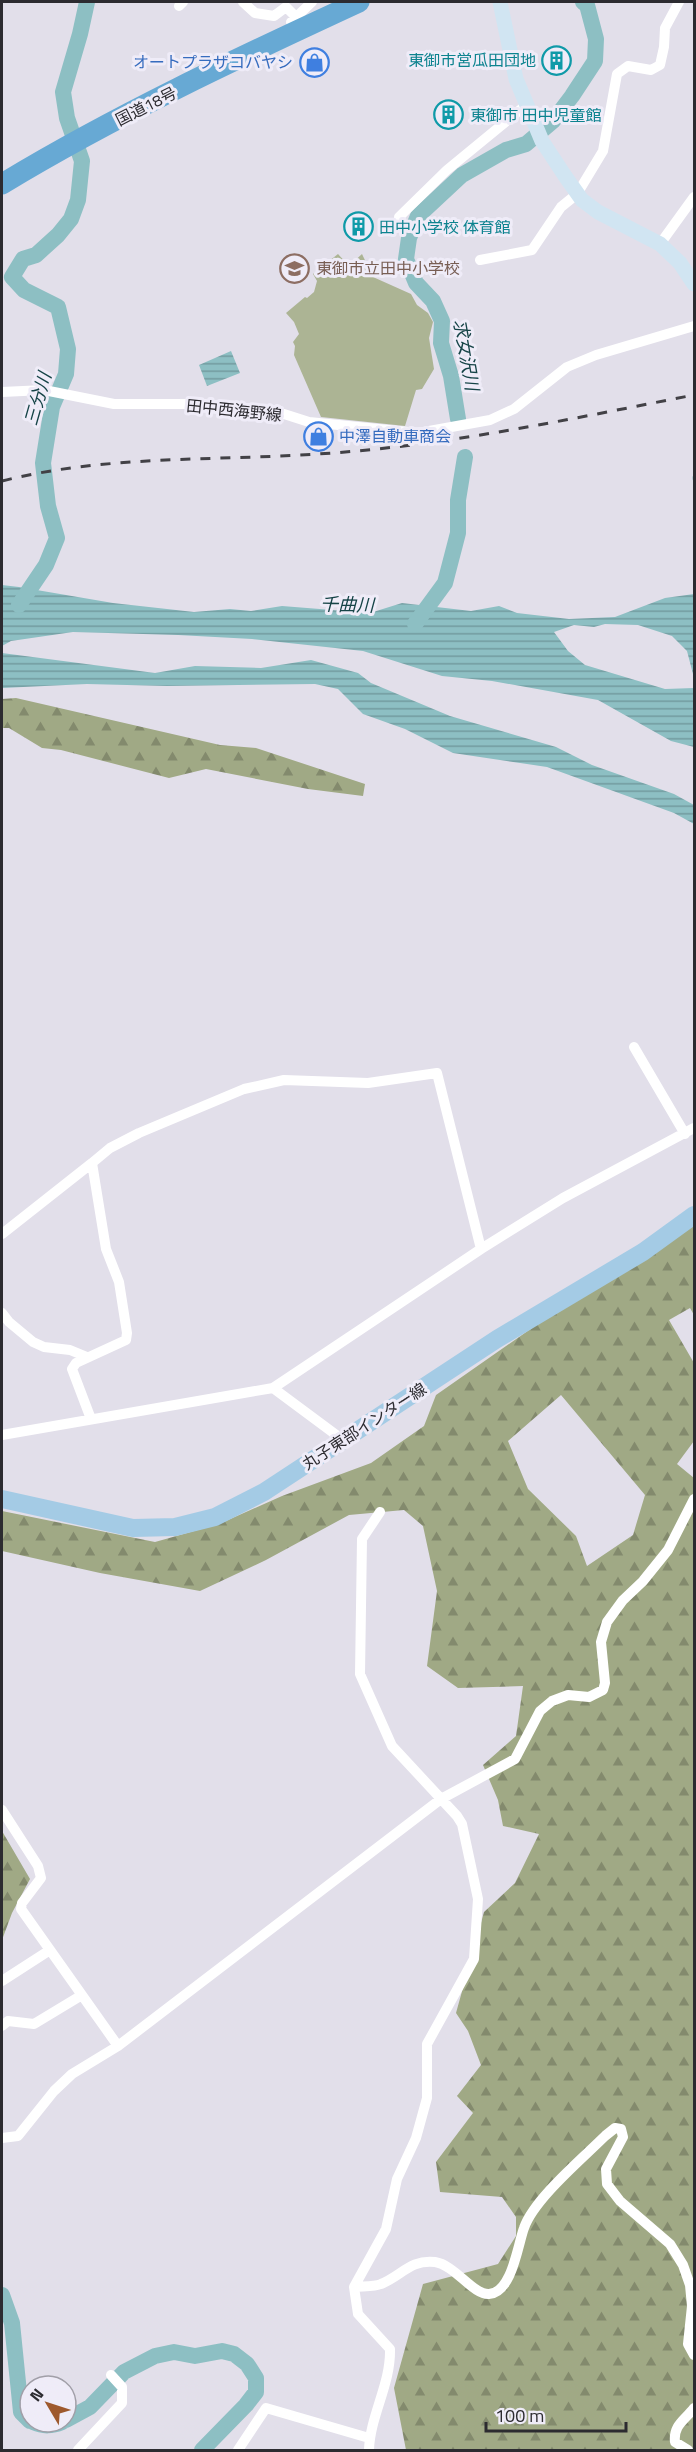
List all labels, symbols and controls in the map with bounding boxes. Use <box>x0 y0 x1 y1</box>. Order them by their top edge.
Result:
building icon: 東御市営瓜田団地 <box>541 44 573 76</box>
shop icon: オートプラザコバヤシ <box>298 46 330 78</box>
place label: 東御市営瓜田団地 <box>408 48 536 72</box>
place label: オートプラザコバヤシ <box>133 50 293 74</box>
street label: 国道18号 <box>111 80 181 132</box>
building icon: 東御市 田中児童館 <box>433 99 465 131</box>
place label: 東御市 田中児童館 <box>470 103 602 127</box>
building icon: 田中小学校 体育館 <box>342 211 374 243</box>
place label: 田中小学校 体育館 <box>379 215 511 239</box>
school or university icon: 東御市立田中小学校 <box>279 252 311 284</box>
place label: 東御市立田中小学校 <box>316 256 460 280</box>
water label: 求女沢川 <box>447 317 486 395</box>
water label: 三分川 <box>17 367 58 429</box>
street label: 田中西海野線 <box>185 393 283 427</box>
shop icon: 中澤自動車商会 <box>302 420 334 452</box>
place label: 中澤自動車商会 <box>339 424 451 448</box>
water label: 千曲川 <box>320 591 376 619</box>
street label: 丸子東部インター線 <box>297 1377 431 1475</box>
north arrow <box>18 2374 78 2434</box>
text: N <box>24 2383 49 2406</box>
scale bar <box>486 2395 626 2433</box>
text: 100 m <box>495 2402 544 2429</box>

